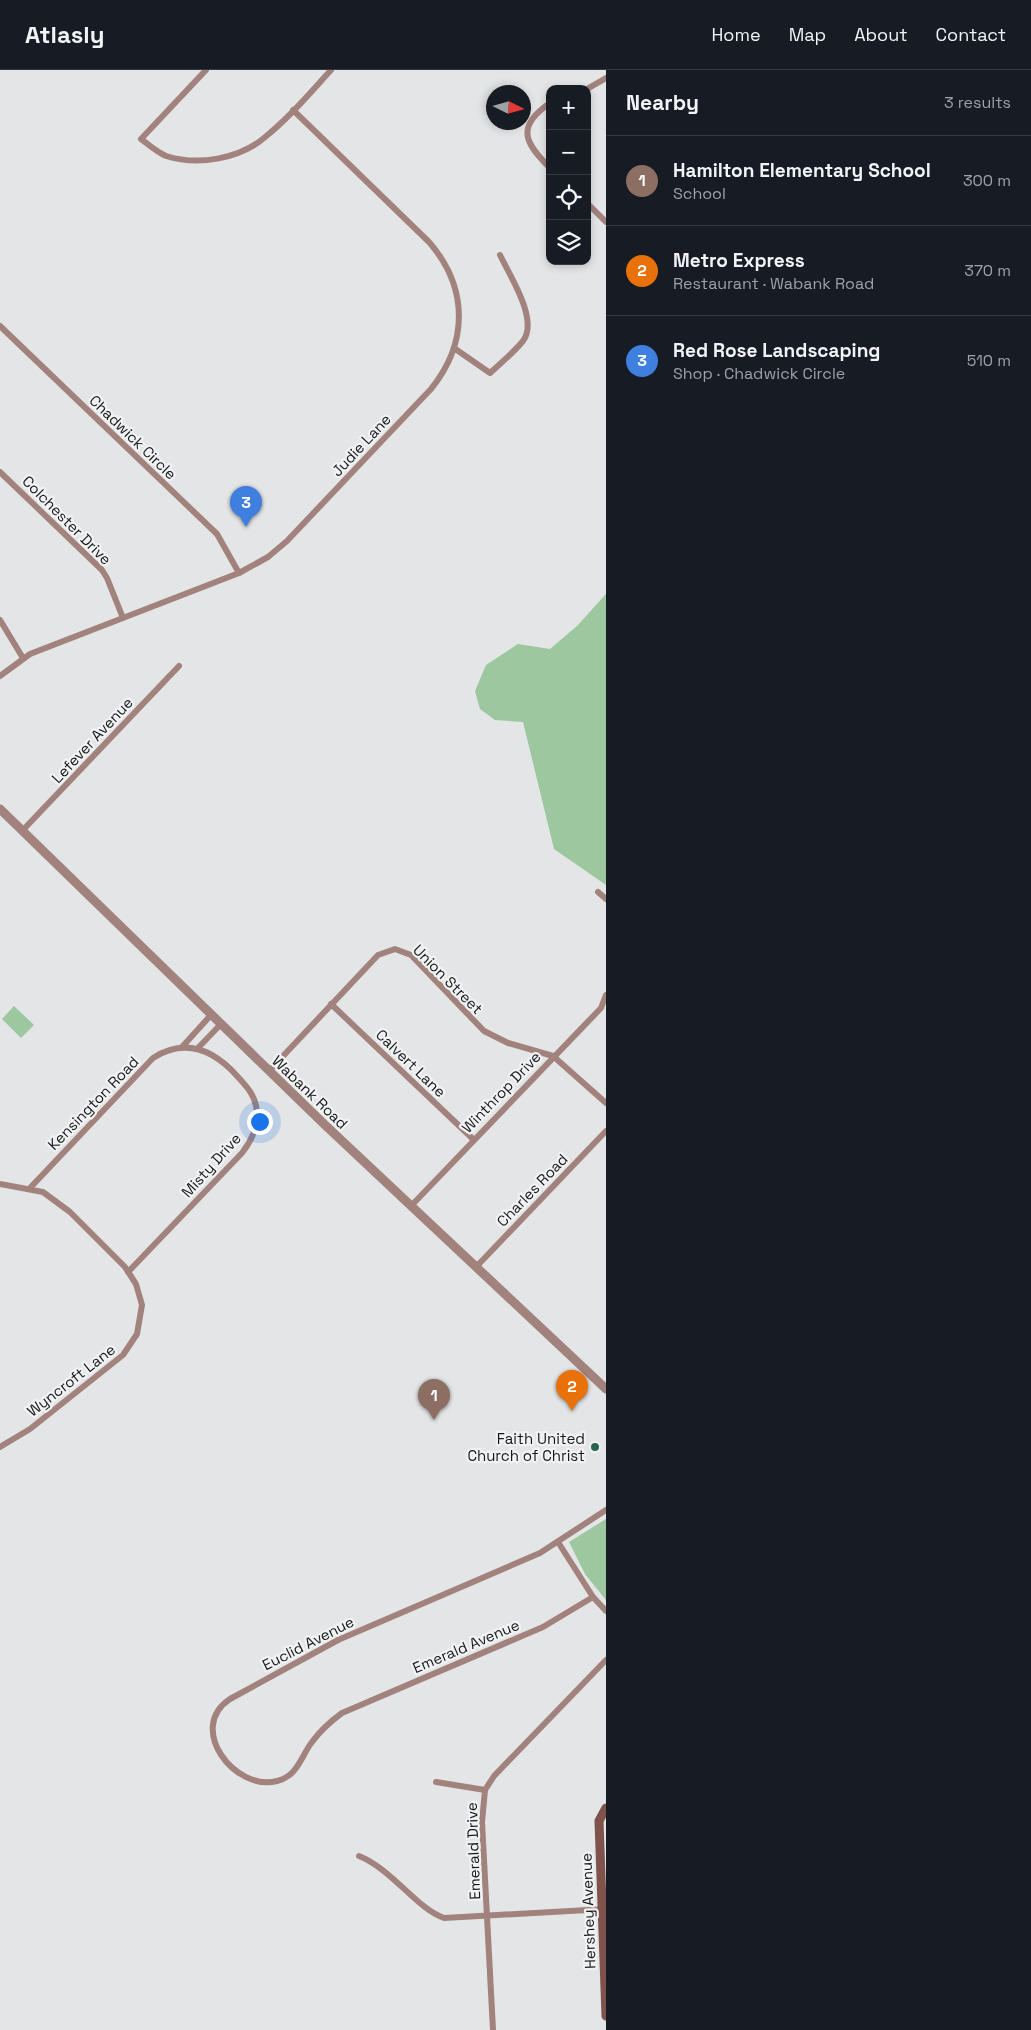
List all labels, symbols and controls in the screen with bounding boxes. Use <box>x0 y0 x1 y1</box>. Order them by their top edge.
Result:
text: Atlasly <box>25 19 104 50</box>
text: Home <box>712 23 761 46</box>
text: Map <box>789 23 826 46</box>
text: About <box>854 23 908 46</box>
text: Contact <box>936 23 1006 46</box>
north arrow <box>486 85 531 130</box>
map controls <box>546 85 591 265</box>
button: + <box>546 85 591 130</box>
text: Nearby <box>626 89 699 116</box>
text: 3 results <box>944 92 1011 113</box>
button: − <box>546 130 591 175</box>
text: Hamilton Elementary School <box>673 158 931 183</box>
text: 1 <box>638 170 646 191</box>
text: 300 m <box>963 170 1011 191</box>
button: locate <box>546 175 591 220</box>
text: School <box>673 183 726 204</box>
button: layers <box>546 220 591 265</box>
text: Metro Express <box>673 248 805 273</box>
text: 2 <box>637 260 647 281</box>
text: 370 m <box>964 260 1011 281</box>
text: Restaurant · Wabank Road <box>673 273 874 294</box>
text: Red Rose Landscaping <box>673 338 880 363</box>
text: 3 <box>637 350 647 371</box>
text: 510 m <box>967 350 1011 371</box>
text: Shop · Chadwick Circle <box>673 363 845 384</box>
street label: Chadwick Circle <box>85 391 181 483</box>
street label: Judie Lane <box>327 410 395 480</box>
street label: Colchester Drive <box>18 471 116 569</box>
pin: 3 <box>230 486 262 527</box>
street label: Lefever Avenue <box>47 693 137 787</box>
street label: Union Street <box>409 940 487 1018</box>
street label: Calvert Lane <box>372 1025 450 1101</box>
street label: Winthrop Drive <box>457 1047 545 1137</box>
street label: Wabank Road <box>268 1051 352 1133</box>
street label: Kensington Road <box>43 1052 143 1154</box>
your location <box>247 1109 273 1135</box>
street label: Misty Drive <box>177 1129 245 1201</box>
street label: Charles Road <box>492 1150 572 1230</box>
street label: Wyncroft Lane <box>23 1340 119 1420</box>
pin: 2 <box>556 1370 588 1411</box>
pin: 1 <box>418 1379 450 1420</box>
place label: Faith United Church of Christ <box>467 1429 585 1465</box>
marker: Faith United Church of Christ <box>589 1441 601 1453</box>
street label: Euclid Avenue <box>259 1612 357 1674</box>
street label: Emerald Avenue <box>410 1615 522 1677</box>
street label: Emerald Drive <box>462 1802 484 1900</box>
street label: Hershey Avenue <box>576 1853 600 1969</box>

